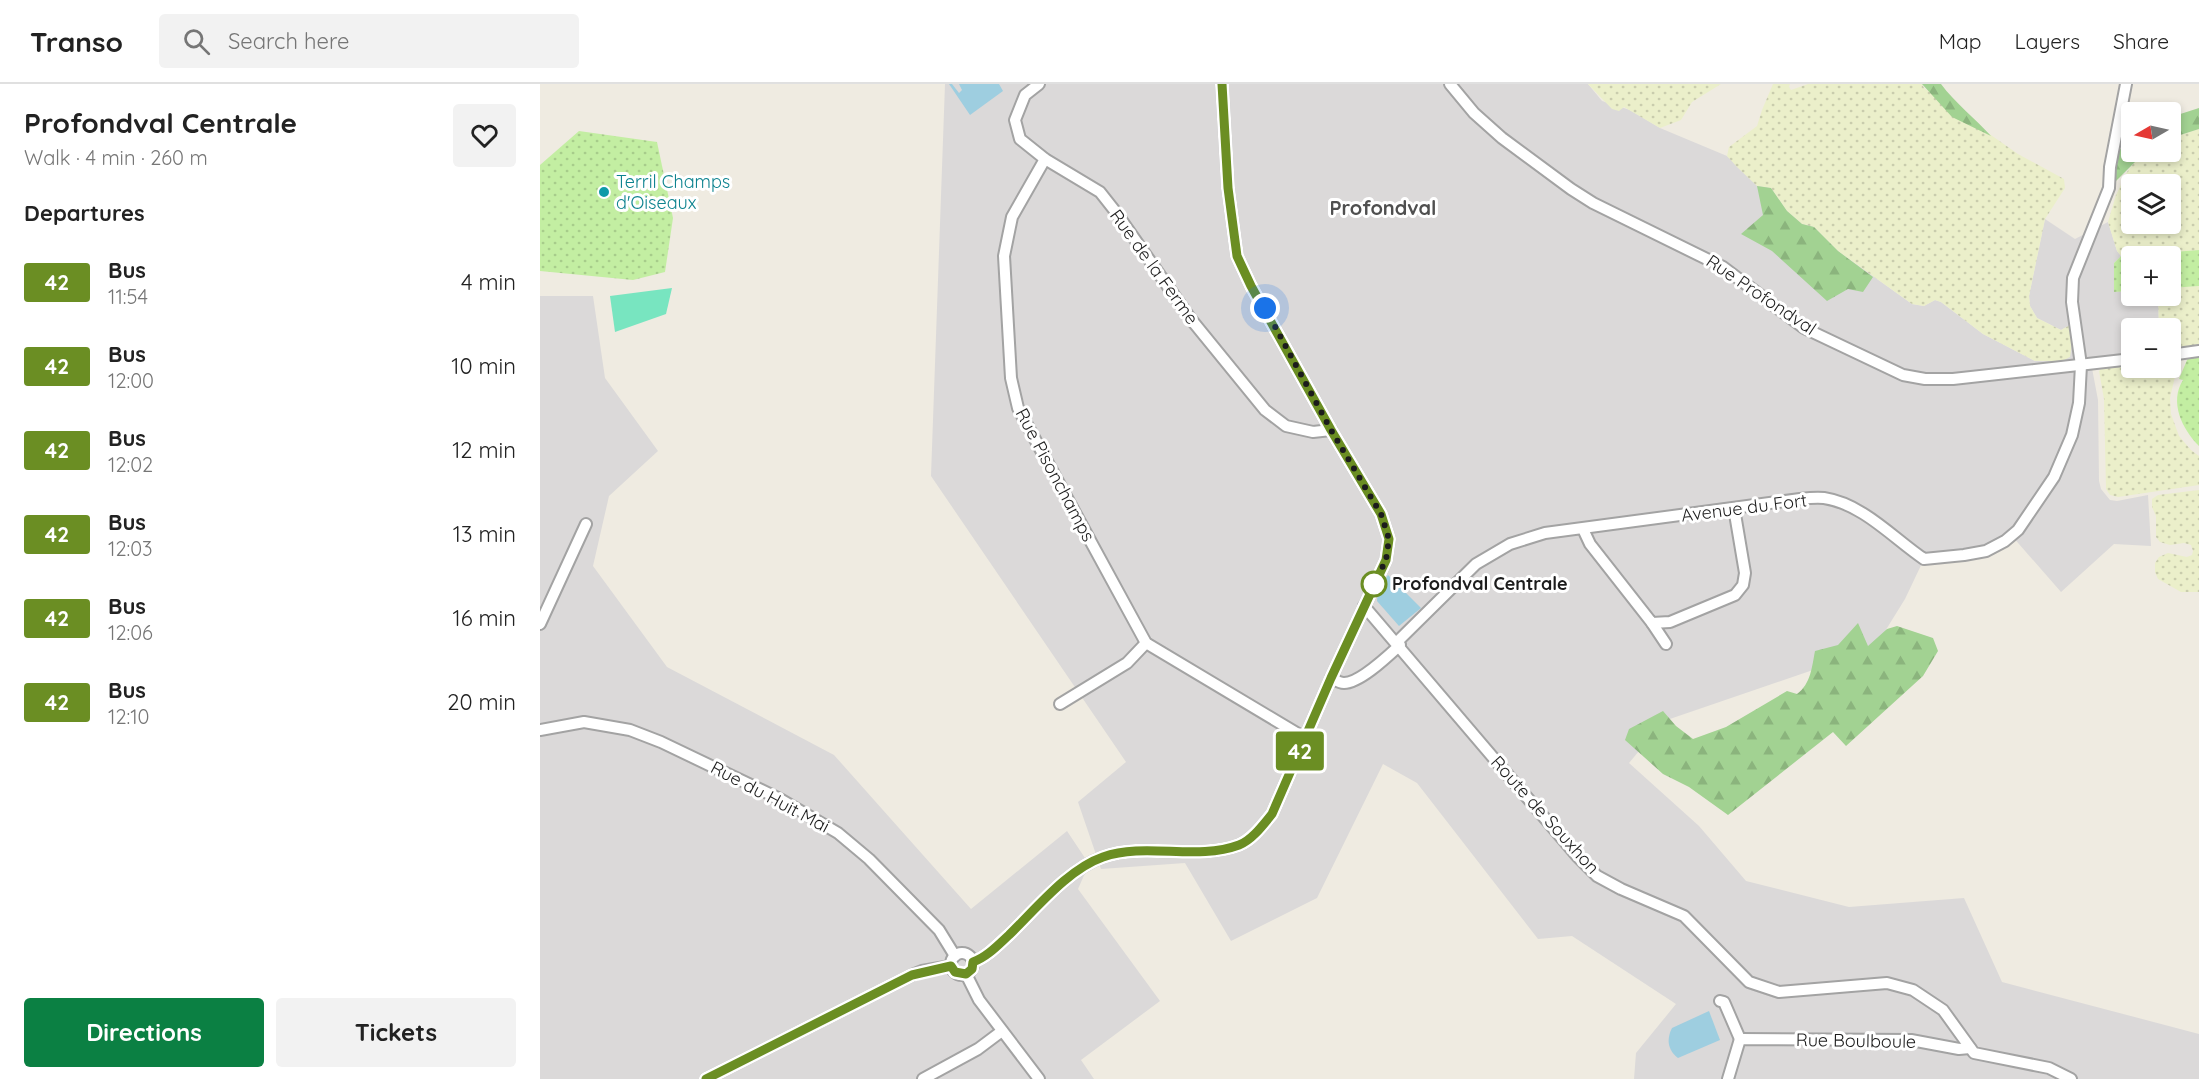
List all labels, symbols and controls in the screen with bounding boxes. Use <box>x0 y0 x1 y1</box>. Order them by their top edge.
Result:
search box <box>159 14 579 68</box>
text: Transo <box>30 24 123 59</box>
icon: search <box>180 25 213 58</box>
text: Search here <box>228 27 349 55</box>
text: Map <box>1939 28 1982 54</box>
text: Layers <box>2015 28 2080 54</box>
text: Share <box>2113 28 2169 54</box>
north arrow <box>2121 102 2181 162</box>
map controls <box>2121 102 2181 378</box>
button: heart <box>453 104 516 167</box>
text: Profondval Centrale <box>24 105 297 140</box>
text: Walk · 4 min · 260 m <box>24 145 208 170</box>
place label: Terril Champs d'Oiseaux <box>616 170 730 214</box>
button: layers <box>2121 174 2181 234</box>
marker: Terril Champs d'Oiseaux <box>597 185 611 199</box>
district label: Profondval <box>1329 195 1437 220</box>
text: Departures <box>24 199 145 227</box>
street label: Rue de la Ferme <box>1105 205 1204 329</box>
button: + <box>2121 246 2181 306</box>
street label: Rue Profondval <box>1702 249 1821 340</box>
text: Bus <box>108 256 146 284</box>
text: 4 min <box>461 268 516 296</box>
text: 42 <box>45 269 69 295</box>
text: 11:54 <box>108 284 148 309</box>
your location <box>1250 293 1280 323</box>
button: − <box>2121 318 2181 378</box>
text: Bus <box>108 340 146 368</box>
text: 10 min <box>451 352 516 380</box>
text: 42 <box>45 353 69 379</box>
text: 12:00 <box>108 368 154 393</box>
street label: Rue Pisonchamps <box>1011 404 1100 545</box>
text: Bus <box>108 424 146 452</box>
text: 12 min <box>452 436 516 464</box>
text: 42 <box>45 437 69 463</box>
text: 12:02 <box>108 452 153 477</box>
street label: Avenue du Fort <box>1680 488 1808 527</box>
text: Bus <box>108 508 146 536</box>
text: 13 min <box>453 520 516 548</box>
text: 42 <box>45 521 69 547</box>
text: 12:03 <box>108 536 153 561</box>
marker: Profondval Centrale <box>1361 571 1387 597</box>
place label: Profondval Centrale <box>1392 572 1568 595</box>
text: Bus <box>108 592 146 620</box>
text: 16 min <box>453 604 516 632</box>
text: 42 <box>45 605 69 631</box>
text: 12:06 <box>108 620 153 645</box>
text: Bus <box>108 676 146 704</box>
text: 20 min <box>447 688 516 716</box>
text: 42 <box>45 689 69 715</box>
text: 12:10 <box>108 704 150 729</box>
line badge: 42 <box>1273 732 1327 770</box>
text: 42 <box>1288 738 1312 764</box>
street label: Route de Souxhon <box>1486 751 1605 879</box>
street label: Rue du Huit Mai <box>707 756 834 838</box>
button: Directions <box>24 998 264 1067</box>
button: Tickets <box>276 998 516 1067</box>
street label: Rue Boulboule <box>1796 1028 1916 1053</box>

